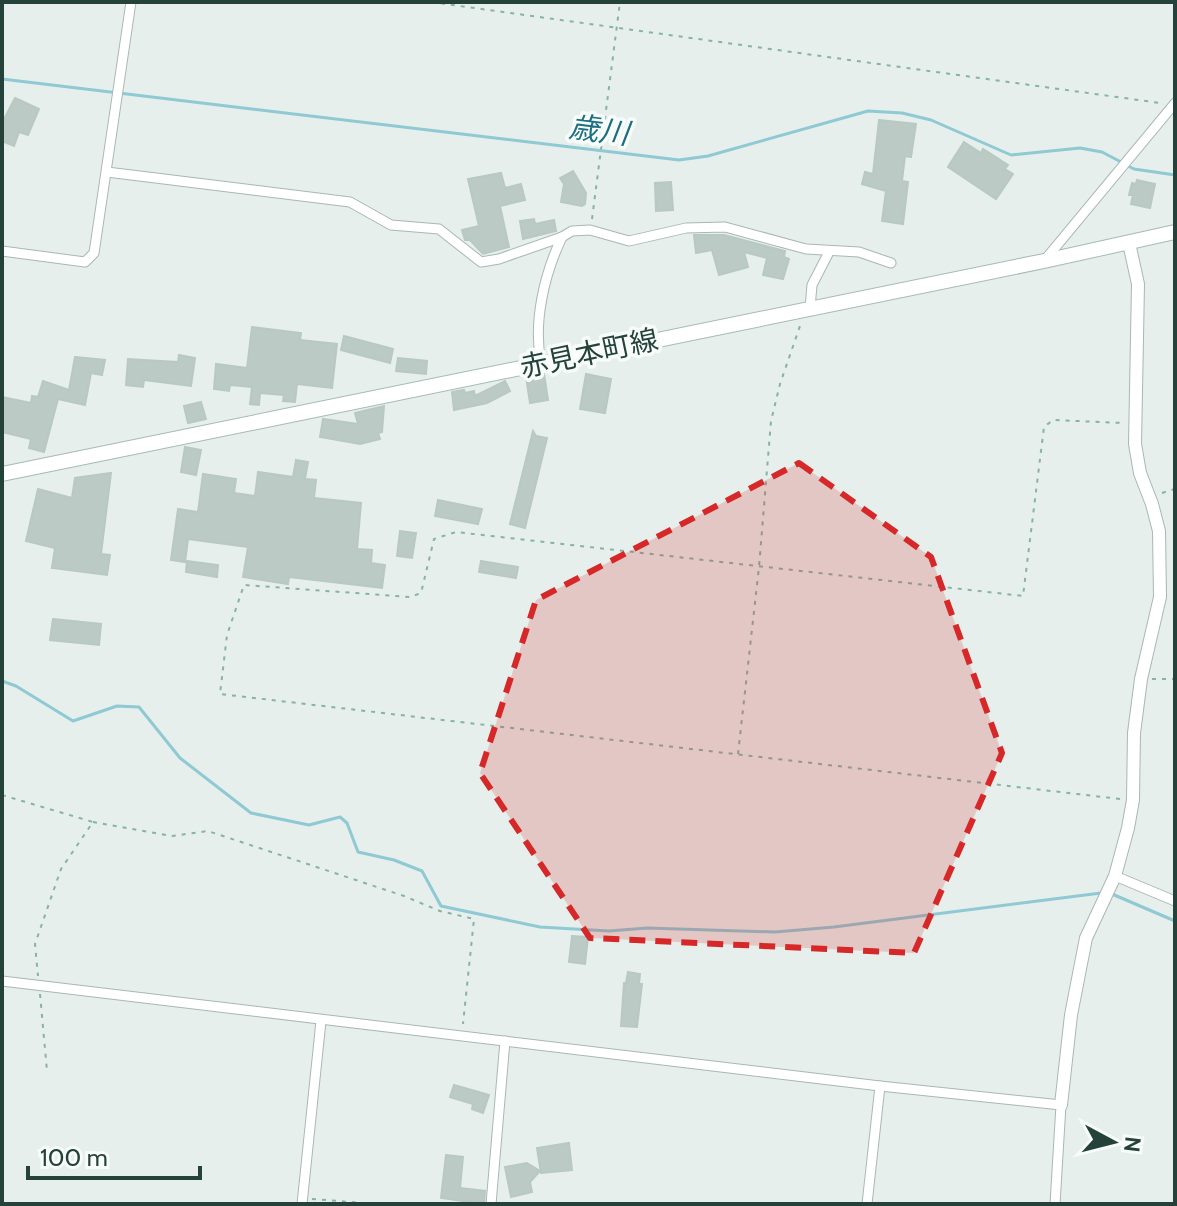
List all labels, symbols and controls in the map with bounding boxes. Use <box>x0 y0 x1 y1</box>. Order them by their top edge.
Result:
water label: 歳川 <box>567 108 634 152</box>
street label: 赤見本町線 <box>517 322 661 384</box>
north arrow <box>1073 1102 1153 1182</box>
scale bar <box>28 1130 200 1180</box>
text: N <box>1118 1135 1147 1154</box>
text: 100 m <box>40 1143 108 1172</box>

